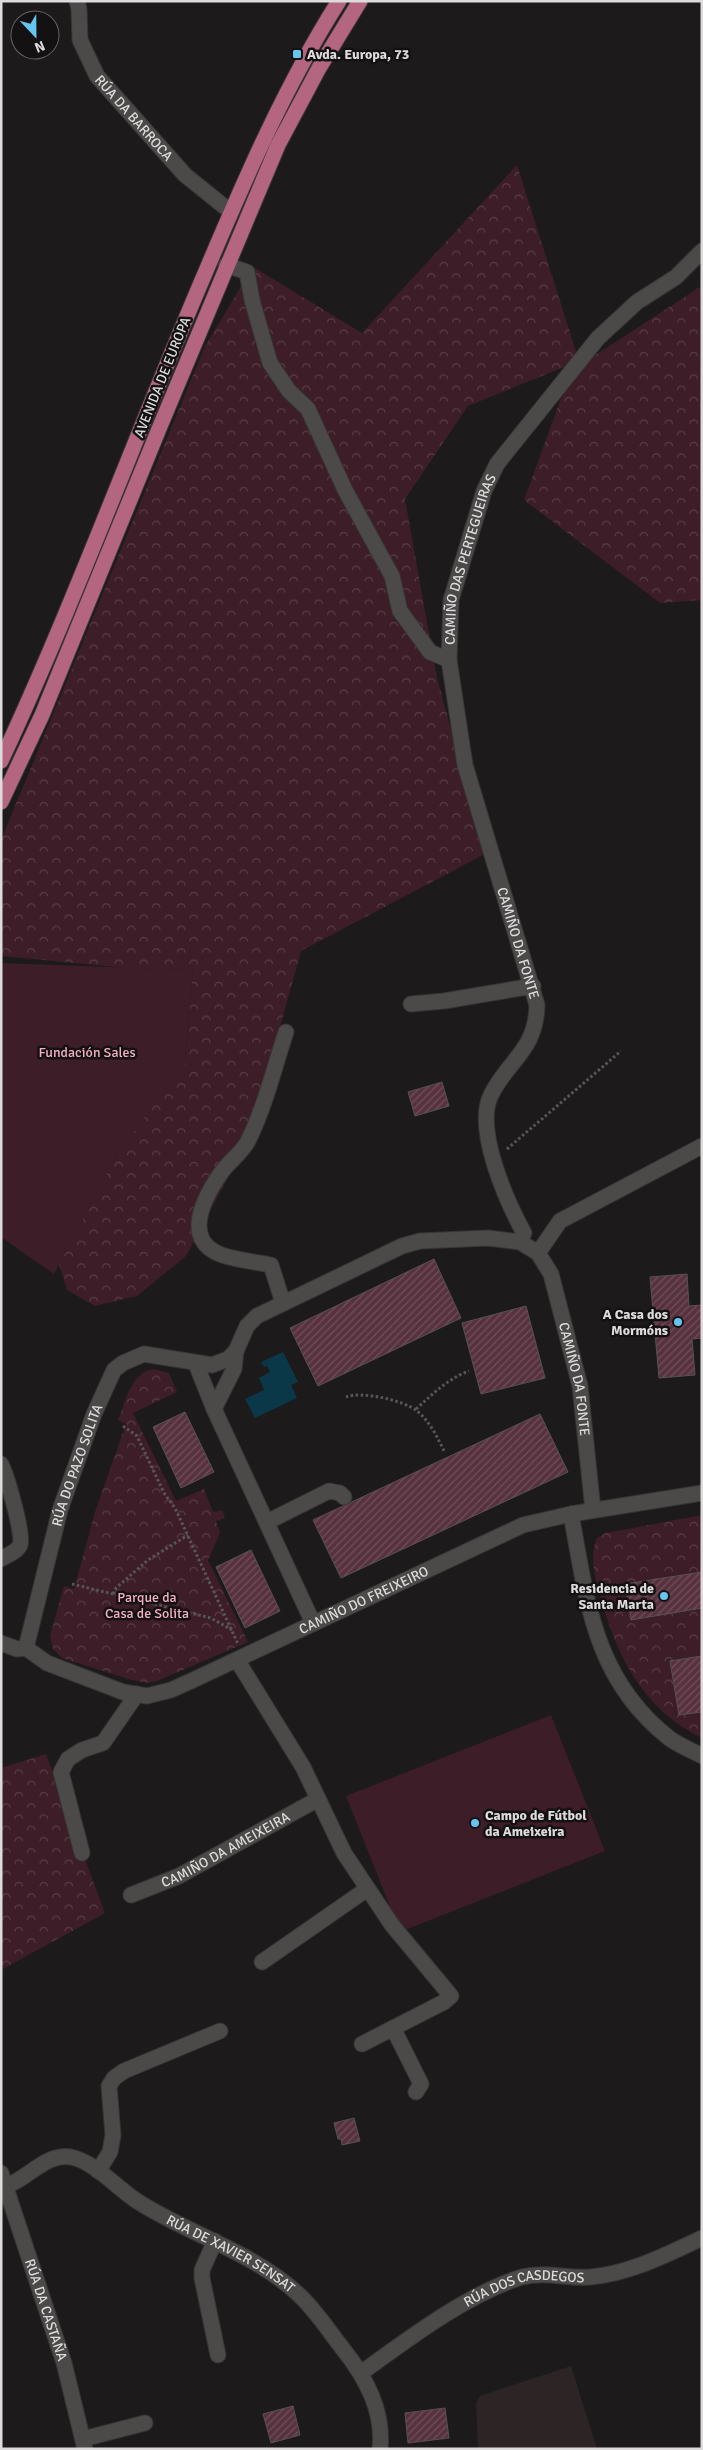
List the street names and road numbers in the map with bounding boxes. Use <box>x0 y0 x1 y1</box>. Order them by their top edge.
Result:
street label: RÚA DA BARROCA <box>91 72 177 165</box>
street label: AVENIDA DE EUROPA <box>131 314 195 440</box>
street label: CAMIÑO DAS PERTEGUEIRAS <box>442 471 500 645</box>
street label: CAMIÑO DA FONTE <box>493 885 543 1001</box>
street label: CAMIÑO DA FONTE <box>555 1320 593 1437</box>
street label: RÚA DO PAZO SOLITA <box>48 1401 107 1528</box>
street label: CAMIÑO DO FREIXEIRO <box>296 1563 431 1638</box>
street label: CAMIÑO DA AMEIXEIRA <box>159 1808 293 1891</box>
street label: RÚA DE XAVIER SENSAT <box>163 2211 298 2296</box>
street label: RÚA DA CASTAÑA <box>21 2257 71 2364</box>
street label: RÚA DOS CASDEGOS <box>461 2267 585 2311</box>

